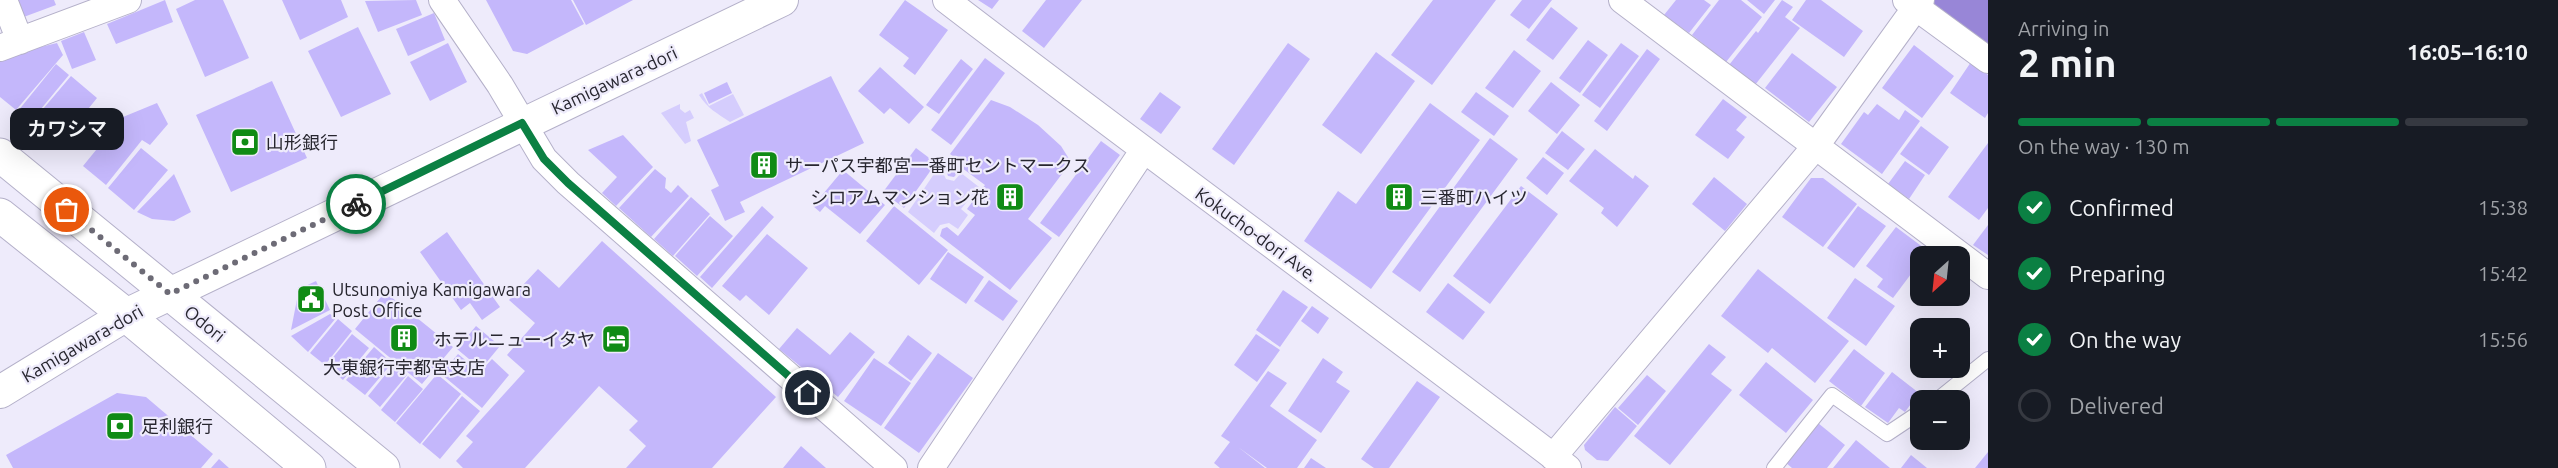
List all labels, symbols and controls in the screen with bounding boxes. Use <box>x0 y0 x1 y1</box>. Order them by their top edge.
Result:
text: Arriving in <box>2018 17 2109 40</box>
text: 16:05–16:10 <box>2407 39 2528 64</box>
text: 2 min <box>2018 41 2117 84</box>
street label: Kamigawara-dori <box>548 42 680 118</box>
callout: カワシマ <box>10 108 124 150</box>
text: カワシマ <box>27 117 107 140</box>
bank icon: 山形銀行 <box>229 126 261 158</box>
place label: 山形銀行 <box>266 132 338 152</box>
text: On the way · 130 m <box>2018 135 2190 158</box>
building icon: サーパス宇都宮一番町セントマークス <box>748 149 780 181</box>
place label: サーパス宇都宮一番町セントマークス <box>785 155 1090 175</box>
courier <box>326 174 386 234</box>
building icon: シロアムマンション花 <box>994 181 1026 213</box>
building icon: 三番町ハイツ <box>1383 181 1415 213</box>
street label: Kokucho-dori Ave. <box>1192 183 1322 285</box>
pin <box>41 184 92 235</box>
place label: シロアムマンション花 <box>810 187 989 207</box>
place label: 三番町ハイツ <box>1420 187 1528 207</box>
icon: bike <box>340 188 373 221</box>
icon: check <box>2018 191 2051 224</box>
icon: bag <box>50 193 83 226</box>
text: Confirmed <box>2069 195 2174 220</box>
text: 15:38 <box>2478 196 2528 219</box>
north arrow <box>1910 246 1970 306</box>
map controls <box>1910 246 1970 450</box>
icon: check <box>2018 257 2051 290</box>
text: Preparing <box>2069 261 2166 286</box>
text: 15:42 <box>2478 262 2528 285</box>
place label: Utsunomiya Kamigawara Post Office <box>332 279 531 320</box>
public building icon: Utsunomiya Kamigawara Post Office <box>295 283 327 315</box>
street label: Kamigawara-dori <box>18 300 146 386</box>
street label: Odori <box>181 301 229 345</box>
button: + <box>1910 318 1970 378</box>
building icon: 大東銀行宇都宮支店 <box>388 322 420 354</box>
hotel icon: ホテルニューイタヤ <box>600 323 632 355</box>
icon: check <box>2018 323 2051 356</box>
text: On the way <box>2069 327 2181 352</box>
text: 15:56 <box>2478 328 2528 351</box>
place label: ホテルニューイタヤ <box>434 329 595 349</box>
place label: 大東銀行宇都宮支店 <box>323 357 485 377</box>
pin <box>782 367 833 418</box>
icon: home <box>791 376 824 409</box>
button: − <box>1910 390 1970 450</box>
text: Delivered <box>2069 393 2164 418</box>
bank icon: 足利銀行 <box>104 410 136 442</box>
place label: 足利銀行 <box>141 416 213 436</box>

